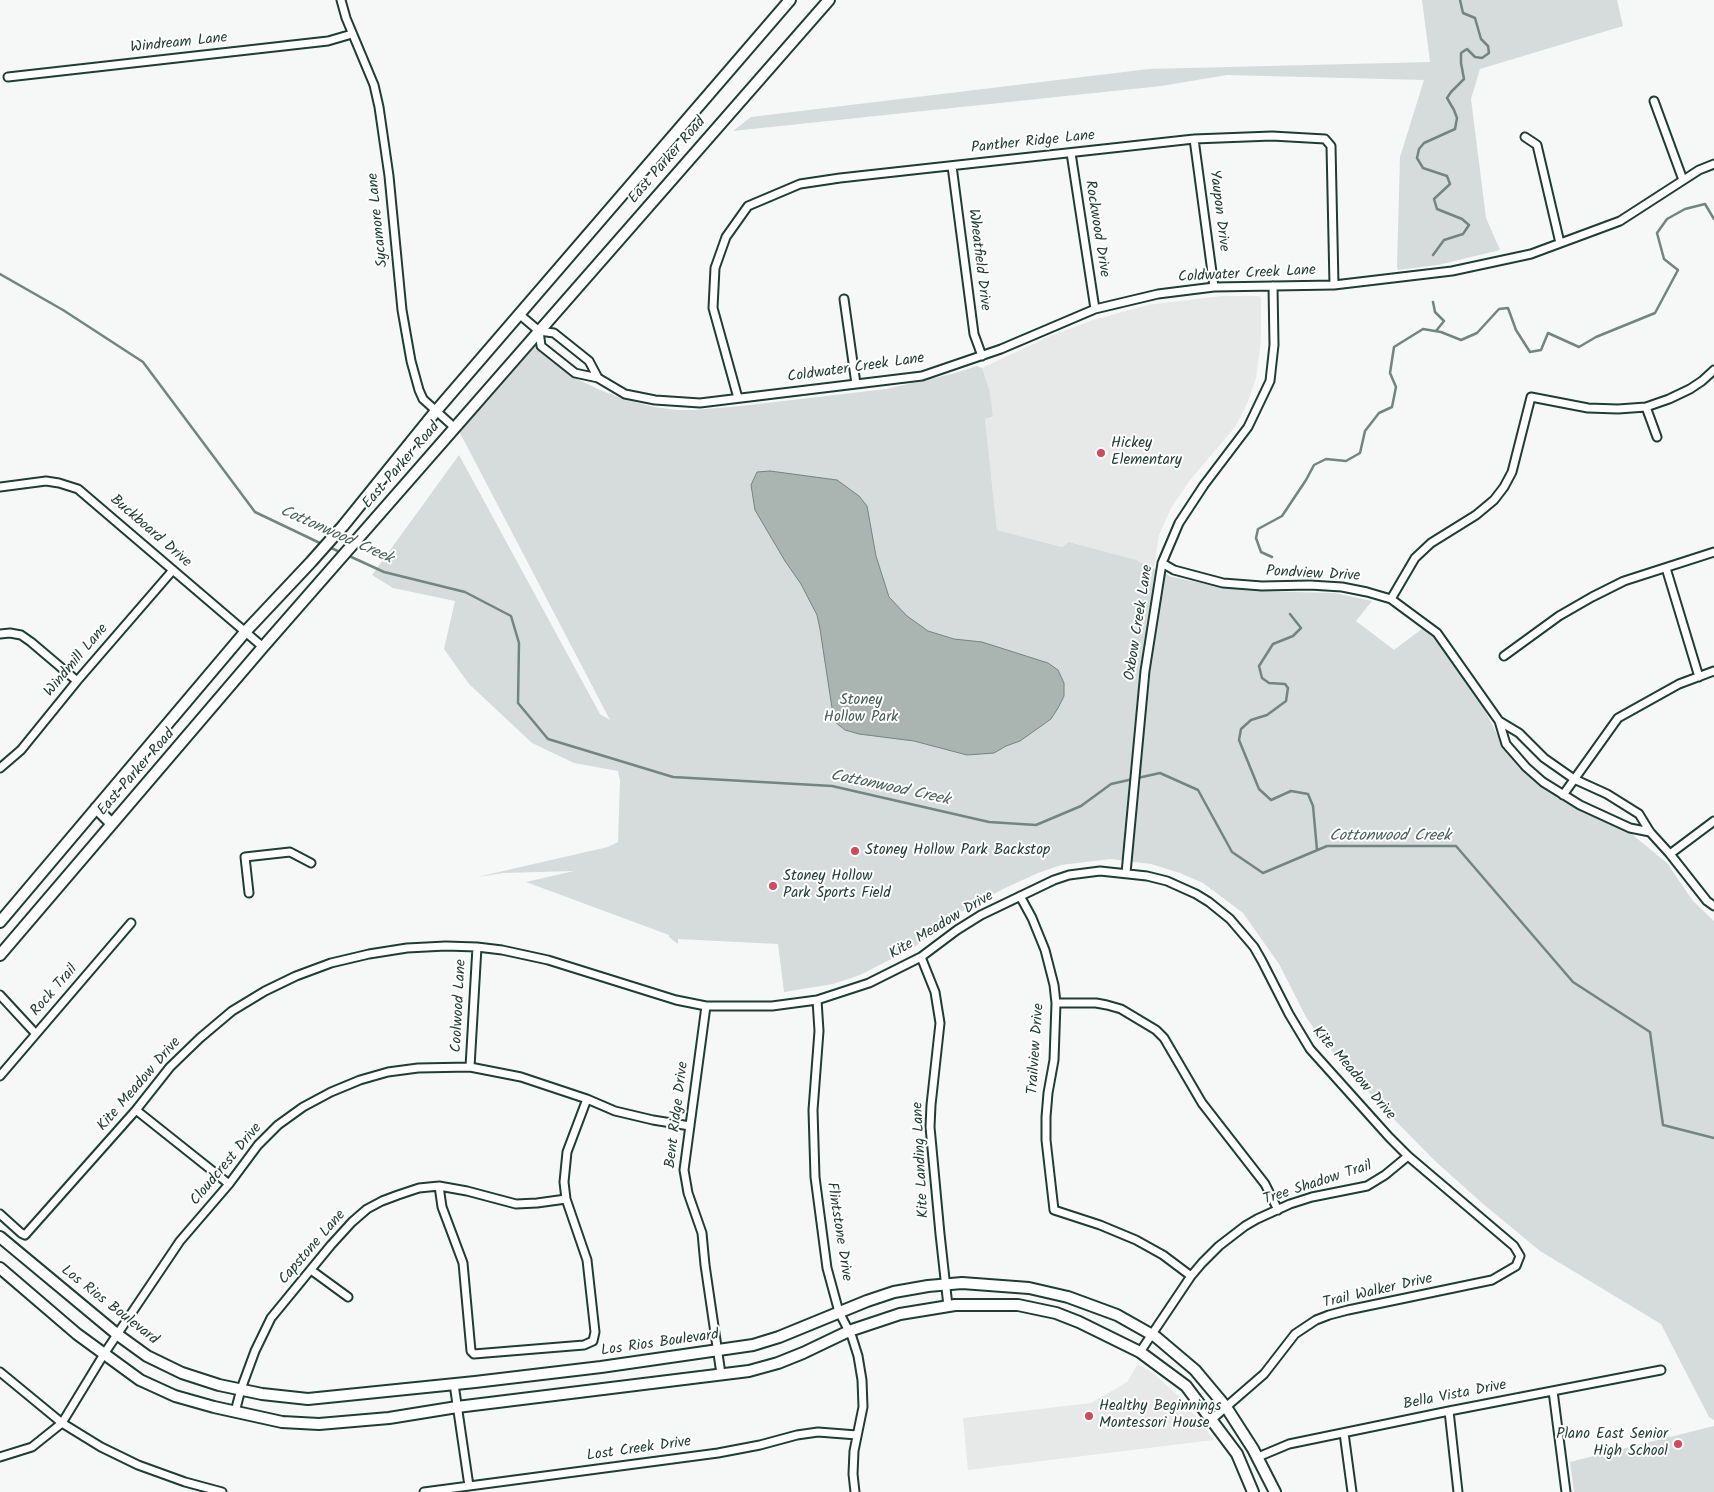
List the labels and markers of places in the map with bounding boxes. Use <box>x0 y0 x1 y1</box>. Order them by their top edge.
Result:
place label: Hickey Elementary <box>1111 435 1182 470</box>
marker: Hickey Elementary <box>1095 447 1107 459</box>
place label: Stoney Hollow Park Backstop <box>865 842 1050 860</box>
marker: Stoney Hollow Park Backstop <box>849 845 861 857</box>
place label: Stoney Hollow Park Sports Field <box>783 868 891 903</box>
marker: Stoney Hollow Park Sports Field <box>767 880 779 892</box>
place label: Healthy Beginnings Montessori House <box>1099 1398 1221 1433</box>
marker: Healthy Beginnings Montessori House <box>1083 1410 1095 1422</box>
place label: Plano East Senior High School <box>1556 1426 1668 1461</box>
marker: Plano East Senior High School <box>1672 1438 1684 1450</box>

